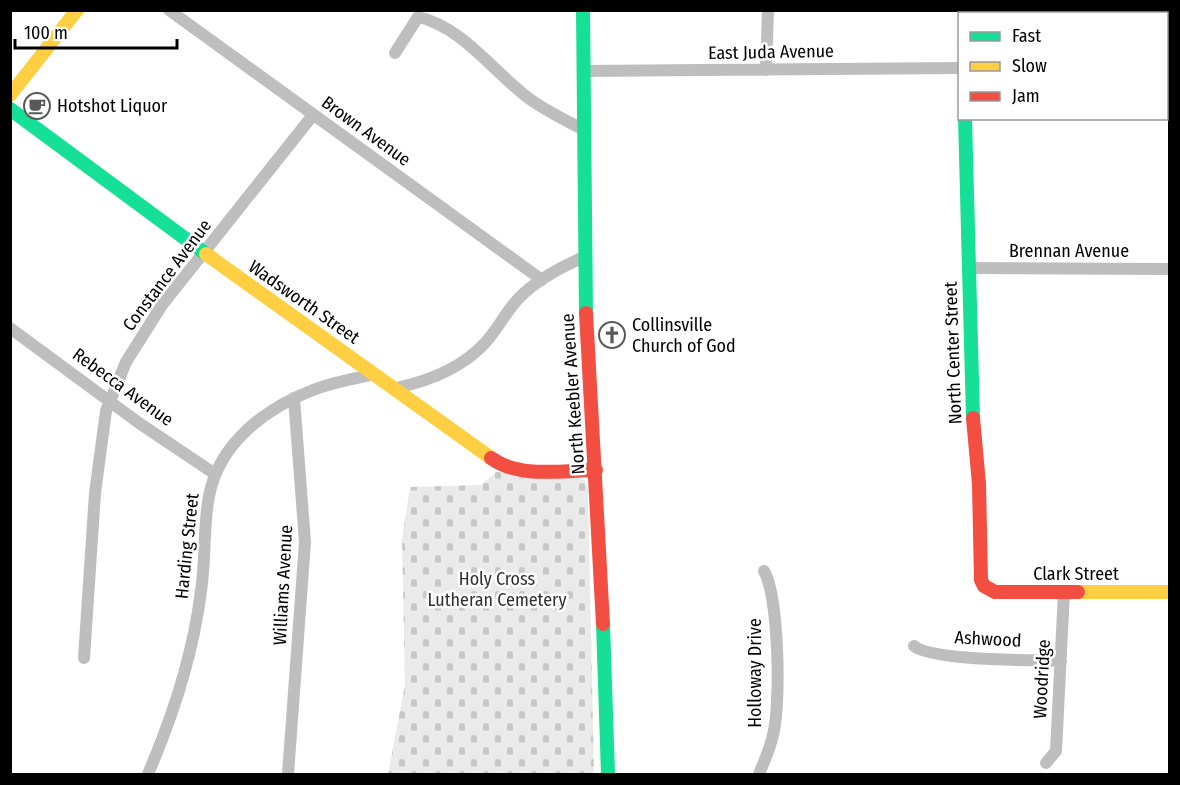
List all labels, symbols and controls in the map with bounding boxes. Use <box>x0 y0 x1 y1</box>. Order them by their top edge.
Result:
scale bar <box>15 12 177 50</box>
legend <box>958 12 1168 120</box>
text: 100 m <box>24 22 68 44</box>
text: Fast <box>1012 25 1041 47</box>
street label: East Juda Avenue <box>708 40 834 64</box>
text: Slow <box>1012 55 1047 77</box>
text: Jam <box>1012 85 1040 107</box>
cafe icon: Hotshot Liquor <box>22 91 52 121</box>
street label: Brown Avenue <box>317 91 415 171</box>
place label: Hotshot Liquor <box>57 95 168 117</box>
street label: Constance Avenue <box>118 215 216 335</box>
street label: Brennan Avenue <box>1009 240 1129 262</box>
street label: Wadsworth Street <box>244 256 364 348</box>
street label: North Center Street <box>940 281 966 425</box>
street label: North Keebler Avenue <box>556 313 590 475</box>
place label: Collinsville Church of God <box>632 314 736 357</box>
church icon: Collinsville Church of God <box>597 320 627 350</box>
street label: Rebecca Avenue <box>68 343 178 431</box>
street label: Harding Street <box>171 492 203 600</box>
street label: Williams Avenue <box>269 524 297 646</box>
street label: Clark Street <box>1033 563 1119 585</box>
park label: Holy Cross Lutheran Cemetery <box>428 568 566 611</box>
street label: Holloway Drive <box>744 618 766 728</box>
street label: Ashwood <box>954 626 1022 652</box>
street label: Woodridge <box>1029 639 1055 719</box>

